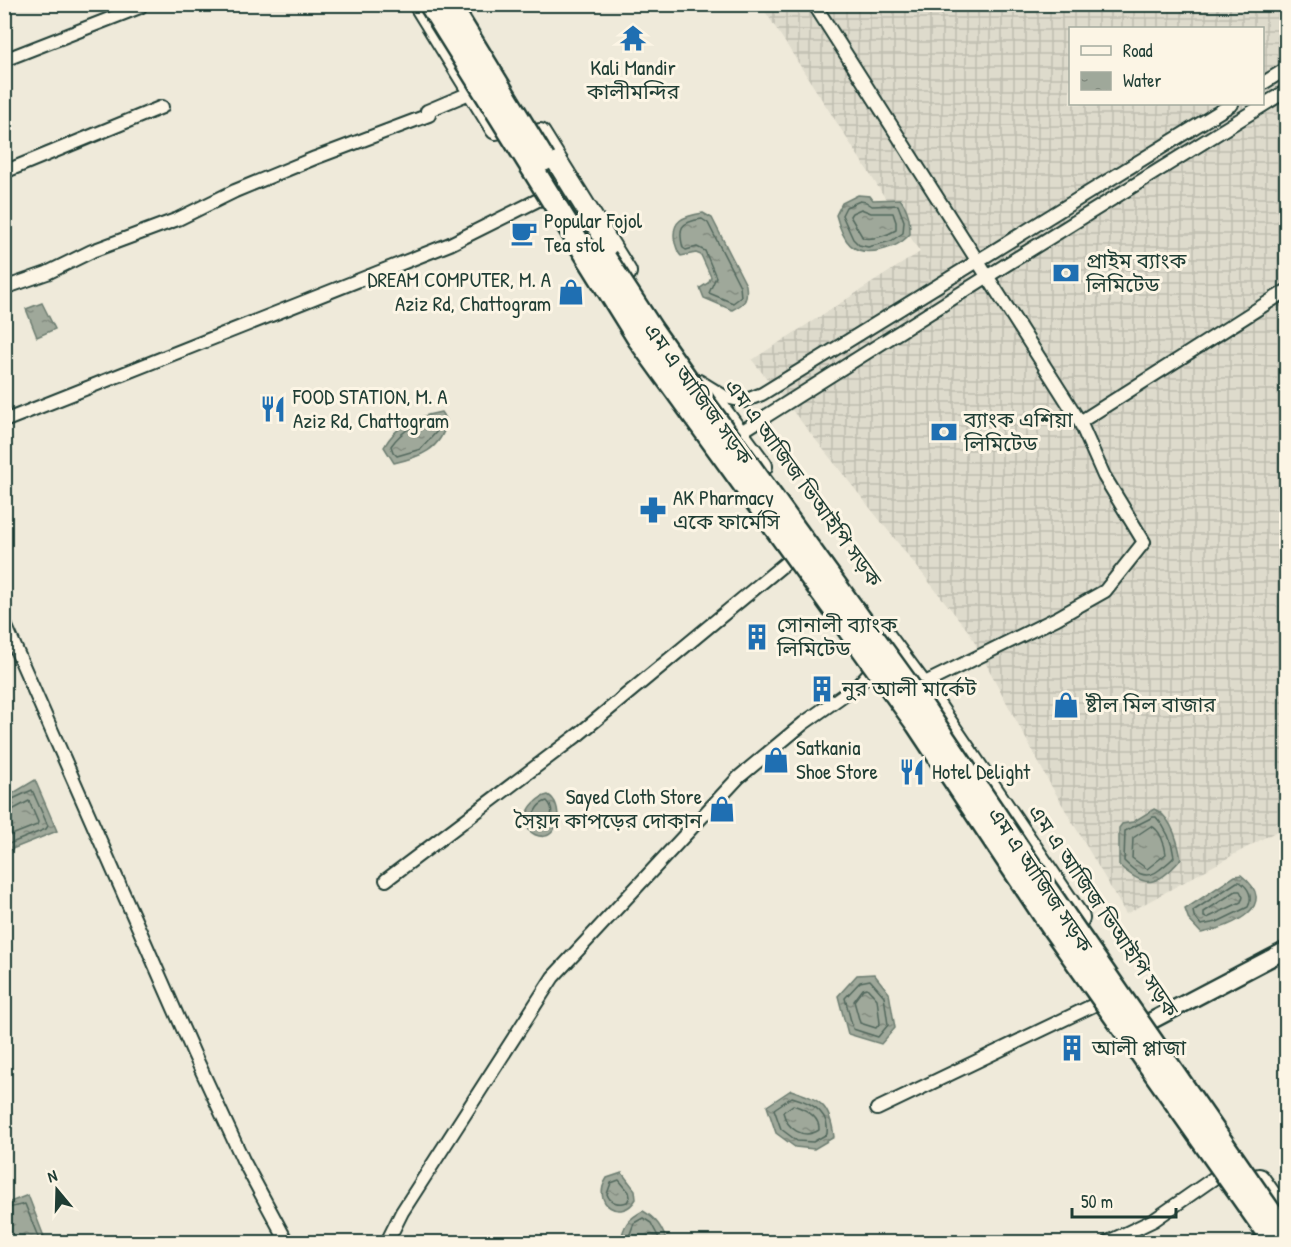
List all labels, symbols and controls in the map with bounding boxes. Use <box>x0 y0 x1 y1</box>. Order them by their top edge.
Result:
temple icon: Kali Mandir কালীমন্দির <box>618 23 648 53</box>
legend <box>1069 27 1264 105</box>
text: Road <box>1123 38 1153 63</box>
place label: Kali Mandir কালীমন্দির <box>586 53 680 106</box>
text: Water <box>1123 68 1161 93</box>
place label: Popular Fojol Tea stol <box>544 206 642 259</box>
cafe icon: Popular Fojol Tea stol <box>509 218 539 248</box>
place label: প্রাইম ব্যাংক লিমিটেড <box>1085 246 1187 299</box>
bank icon: প্রাইম ব্যাংক লিমিটেড <box>1051 258 1081 288</box>
place label: DREAM COMPUTER, M. A Aziz Rd, Chattogram <box>368 265 551 318</box>
shop icon: DREAM COMPUTER, M. A Aziz Rd, Chattogram <box>556 277 586 307</box>
street label: এম এ আজিজ সড়ক <box>637 317 760 472</box>
street label: এম এ আজিজ ভিআইপি সড়ক <box>718 373 889 593</box>
place label: FOOD STATION, M. A Aziz Rd, Chattogram <box>292 382 449 435</box>
restaurant icon: FOOD STATION, M. A Aziz Rd, Chattogram <box>258 394 288 424</box>
place label: ব্যাংক এশিয়া লিমিটেড <box>963 405 1073 458</box>
bank icon: ব্যাংক এশিয়া লিমিটেড <box>929 417 959 447</box>
place label: AK Pharmacy একে ফার্মেসি <box>673 483 781 536</box>
pharmacy icon: AK Pharmacy একে ফার্মেসি <box>638 495 668 525</box>
place label: সোনালী ব্যাংক লিমিটেড <box>776 610 898 663</box>
building icon: সোনালী ব্যাংক লিমিটেড <box>742 622 772 652</box>
building icon: নুর আলী মার্কেট <box>807 674 837 704</box>
place label: নুর আলী মার্কেট <box>841 674 977 703</box>
shop icon: ষ্টীল মিল বাজার <box>1051 690 1081 720</box>
place label: ষ্টীল মিল বাজার <box>1085 690 1216 719</box>
place label: Satkania Shoe Store <box>796 733 878 786</box>
shop icon: Satkania Shoe Store <box>761 745 791 775</box>
restaurant icon: Hotel Delight <box>897 757 927 787</box>
place label: Hotel Delight <box>932 757 1031 786</box>
place label: Sayed Cloth Store সৈয়দ কাপড়ের দোকান <box>513 782 702 835</box>
shop icon: Sayed Cloth Store সৈয়দ কাপড়ের দোকান <box>707 794 737 824</box>
street label: এম এ আজিজ ভিআইপি সড়ক <box>1021 799 1186 1024</box>
street label: এম এ আজিজ সড়ক <box>981 801 1100 959</box>
building icon: আলী প্লাজা <box>1057 1033 1087 1063</box>
place label: আলী প্লাজা <box>1091 1033 1187 1062</box>
north arrow <box>27 1160 87 1220</box>
text: N <box>45 1164 60 1188</box>
scale bar <box>1072 1181 1176 1219</box>
text: 50 m <box>1081 1189 1113 1214</box>

